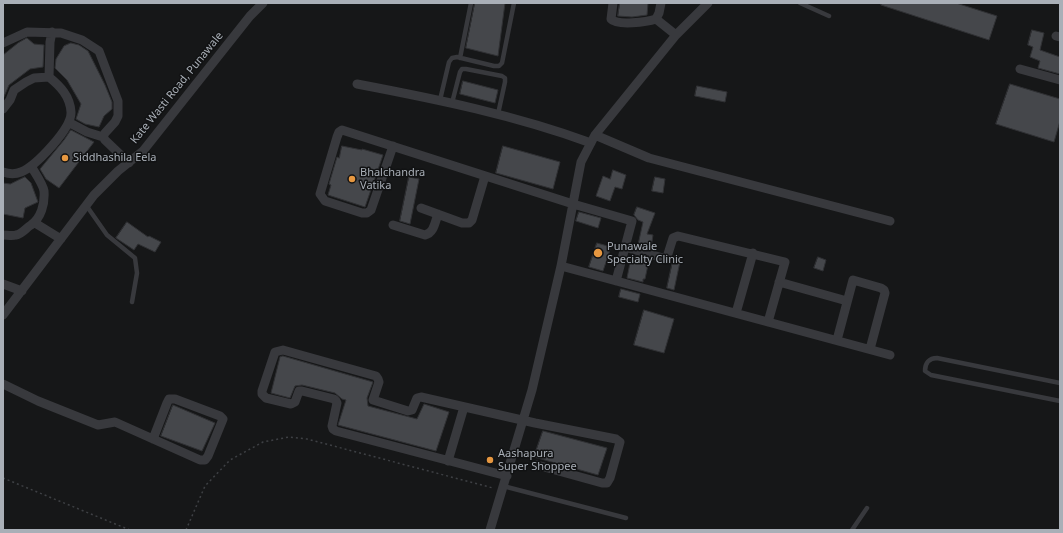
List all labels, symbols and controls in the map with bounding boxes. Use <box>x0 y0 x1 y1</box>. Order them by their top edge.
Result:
street label: Kate Wasti Road, Punawale <box>128 30 226 146</box>
place label: Siddhashila Eela <box>73 151 156 165</box>
marker: Siddhashila Eela <box>60 153 70 163</box>
place label: Bhalchandra Vatika <box>360 166 425 192</box>
marker: Bhalchandra Vatika <box>347 174 357 184</box>
place label: Punawale Specialty Clinic <box>607 240 683 266</box>
marker: Punawale Specialty Clinic <box>592 247 604 259</box>
place label: Aashapura Super Shoppee <box>498 447 577 473</box>
marker: Aashapura Super Shoppee <box>485 455 495 465</box>

